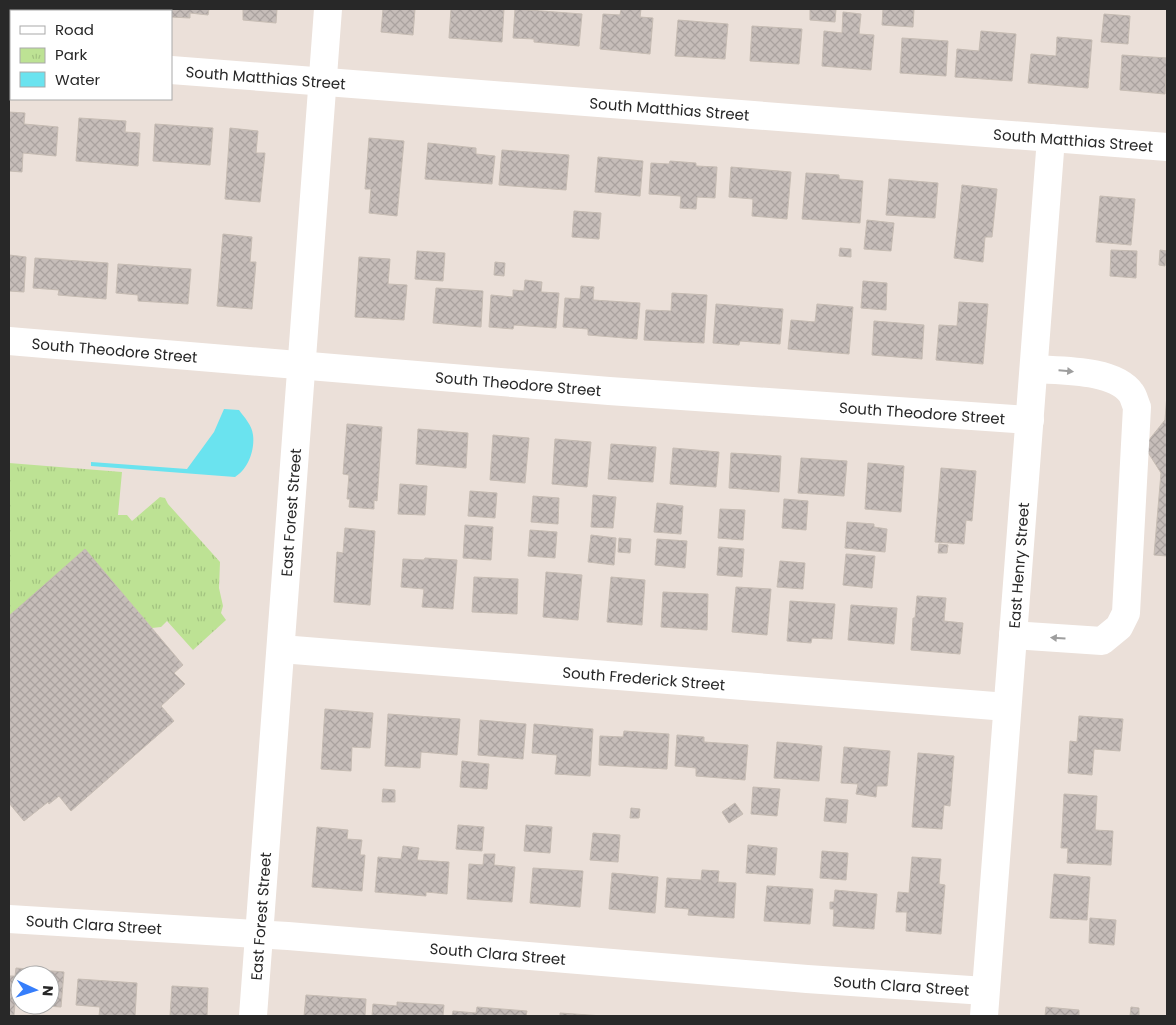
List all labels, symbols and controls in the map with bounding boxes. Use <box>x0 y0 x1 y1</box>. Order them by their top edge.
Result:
legend <box>10 10 172 100</box>
text: Road <box>55 19 94 40</box>
text: Park <box>55 44 87 65</box>
street label: South Matthias Street <box>185 61 346 94</box>
text: Water <box>55 69 101 90</box>
street label: South Matthias Street <box>589 92 750 125</box>
street label: South Matthias Street <box>993 123 1154 156</box>
street label: South Theodore Street <box>31 332 198 367</box>
street label: South Theodore Street <box>434 366 602 401</box>
one-way arrow <box>1058 368 1074 376</box>
street label: South Theodore Street <box>838 396 1006 429</box>
street label: East Forest Street <box>275 448 306 577</box>
street label: East Henry Street <box>1003 501 1034 629</box>
one-way arrow <box>1049 634 1065 642</box>
street label: South Frederick Street <box>562 661 726 695</box>
street label: East Forest Street <box>245 851 276 981</box>
street label: South Clara Street <box>25 910 163 939</box>
street label: South Clara Street <box>429 937 567 969</box>
north arrow <box>10 965 60 1015</box>
street label: South Clara Street <box>833 970 970 1000</box>
text: N <box>38 985 58 997</box>

